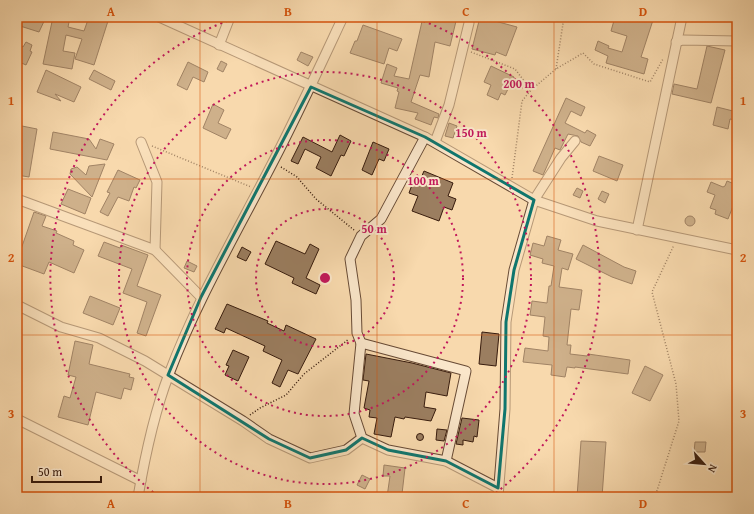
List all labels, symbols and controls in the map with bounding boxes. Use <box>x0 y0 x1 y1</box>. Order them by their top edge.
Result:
text: A <box>107 2 116 21</box>
text: B <box>284 2 292 21</box>
text: C <box>462 2 470 21</box>
text: D <box>639 2 647 21</box>
text: 200 m <box>503 75 536 92</box>
text: 1 <box>8 91 14 110</box>
text: 1 <box>740 91 746 110</box>
text: 150 m <box>455 124 488 141</box>
text: 100 m <box>407 172 440 189</box>
text: 50 m <box>361 220 387 237</box>
text: 2 <box>8 248 15 267</box>
text: 2 <box>740 248 747 267</box>
centre of rings <box>318 271 332 285</box>
text: 3 <box>8 404 14 423</box>
text: 3 <box>740 404 746 423</box>
north arrow <box>684 444 724 484</box>
scale bar <box>32 458 101 484</box>
text: N <box>704 462 722 476</box>
text: 50 m <box>38 463 62 480</box>
text: A <box>107 494 116 513</box>
text: B <box>284 494 292 513</box>
text: C <box>462 494 470 513</box>
text: D <box>639 494 647 513</box>

